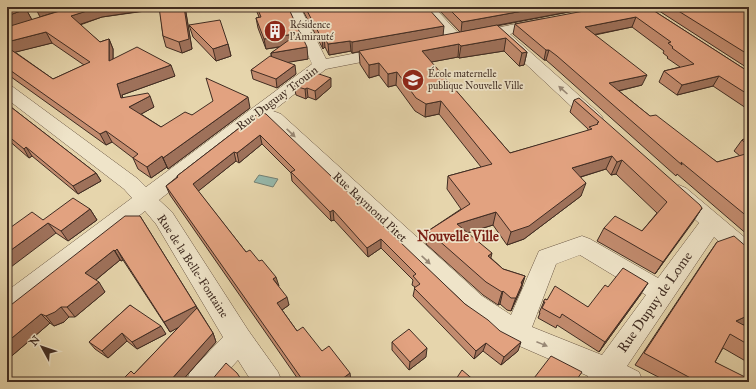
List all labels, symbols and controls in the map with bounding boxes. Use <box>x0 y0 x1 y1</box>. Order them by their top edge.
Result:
building icon: Résidence l'Amirauté <box>262 18 288 44</box>
place label: Résidence l'Amirauté <box>290 19 335 43</box>
street label: Rue Duguay Trouin <box>234 63 321 134</box>
place label: École maternelle publique Nouvelle Ville <box>427 66 523 93</box>
school or university icon: École maternelle publique Nouvelle Ville <box>400 67 426 93</box>
one-way arrow <box>558 85 568 94</box>
one-way arrow <box>286 128 296 138</box>
street label: Rue Raymond Pitet <box>330 169 410 245</box>
street label: Rue de la Belle-Fontaine <box>154 212 232 320</box>
district label: Nouvelle Ville <box>417 228 499 245</box>
street label: Rue Dupuy de Lome <box>614 248 696 356</box>
one-way arrow <box>421 255 431 265</box>
north arrow <box>22 327 62 367</box>
text: N <box>27 333 43 349</box>
one-way arrow <box>537 341 549 347</box>

